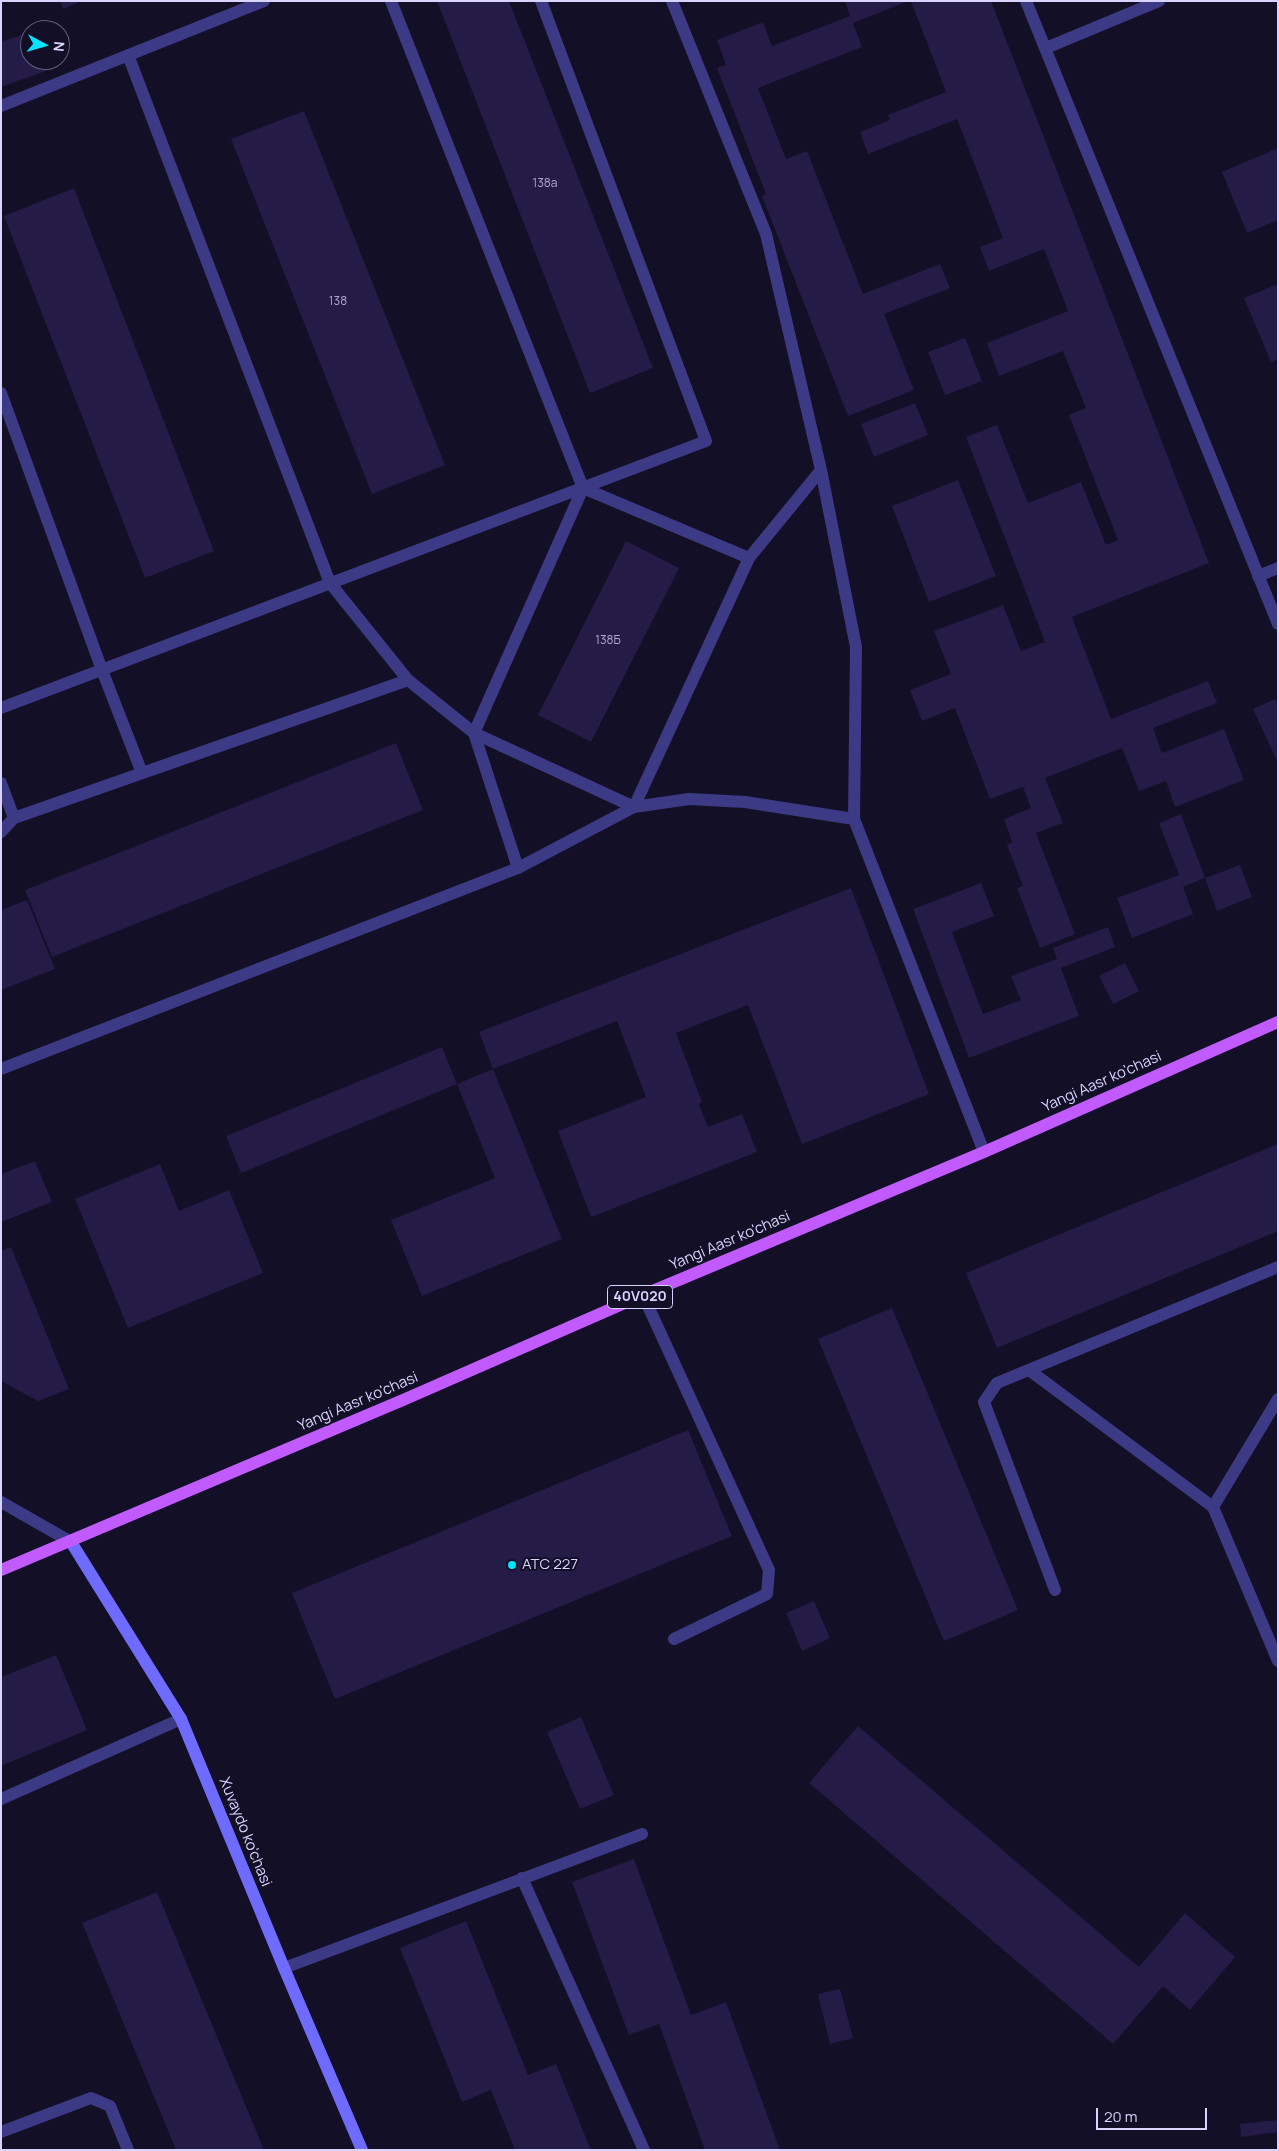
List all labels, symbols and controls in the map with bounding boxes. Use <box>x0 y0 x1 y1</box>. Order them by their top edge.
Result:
north arrow <box>20 20 70 70</box>
text: N <box>49 41 69 53</box>
house number: 138a <box>533 177 557 191</box>
house number: 138 <box>329 295 347 309</box>
house number: 138Б <box>595 634 621 648</box>
street label: Yangi Aasr ko'chasi <box>1040 1048 1164 1116</box>
street label: Yangi Aasr ko'chasi <box>667 1208 793 1274</box>
road number: 40V020 <box>608 1285 672 1308</box>
street label: Yangi Aasr ko'chasi <box>295 1369 421 1435</box>
place label: АТС 227 <box>522 1556 578 1574</box>
marker: АТС 227 <box>506 1559 518 1571</box>
street label: Xuvaydo ko'chasi <box>215 1775 275 1889</box>
scale bar <box>1099 2098 1210 2130</box>
text: 20 m <box>1104 2106 1137 2127</box>

